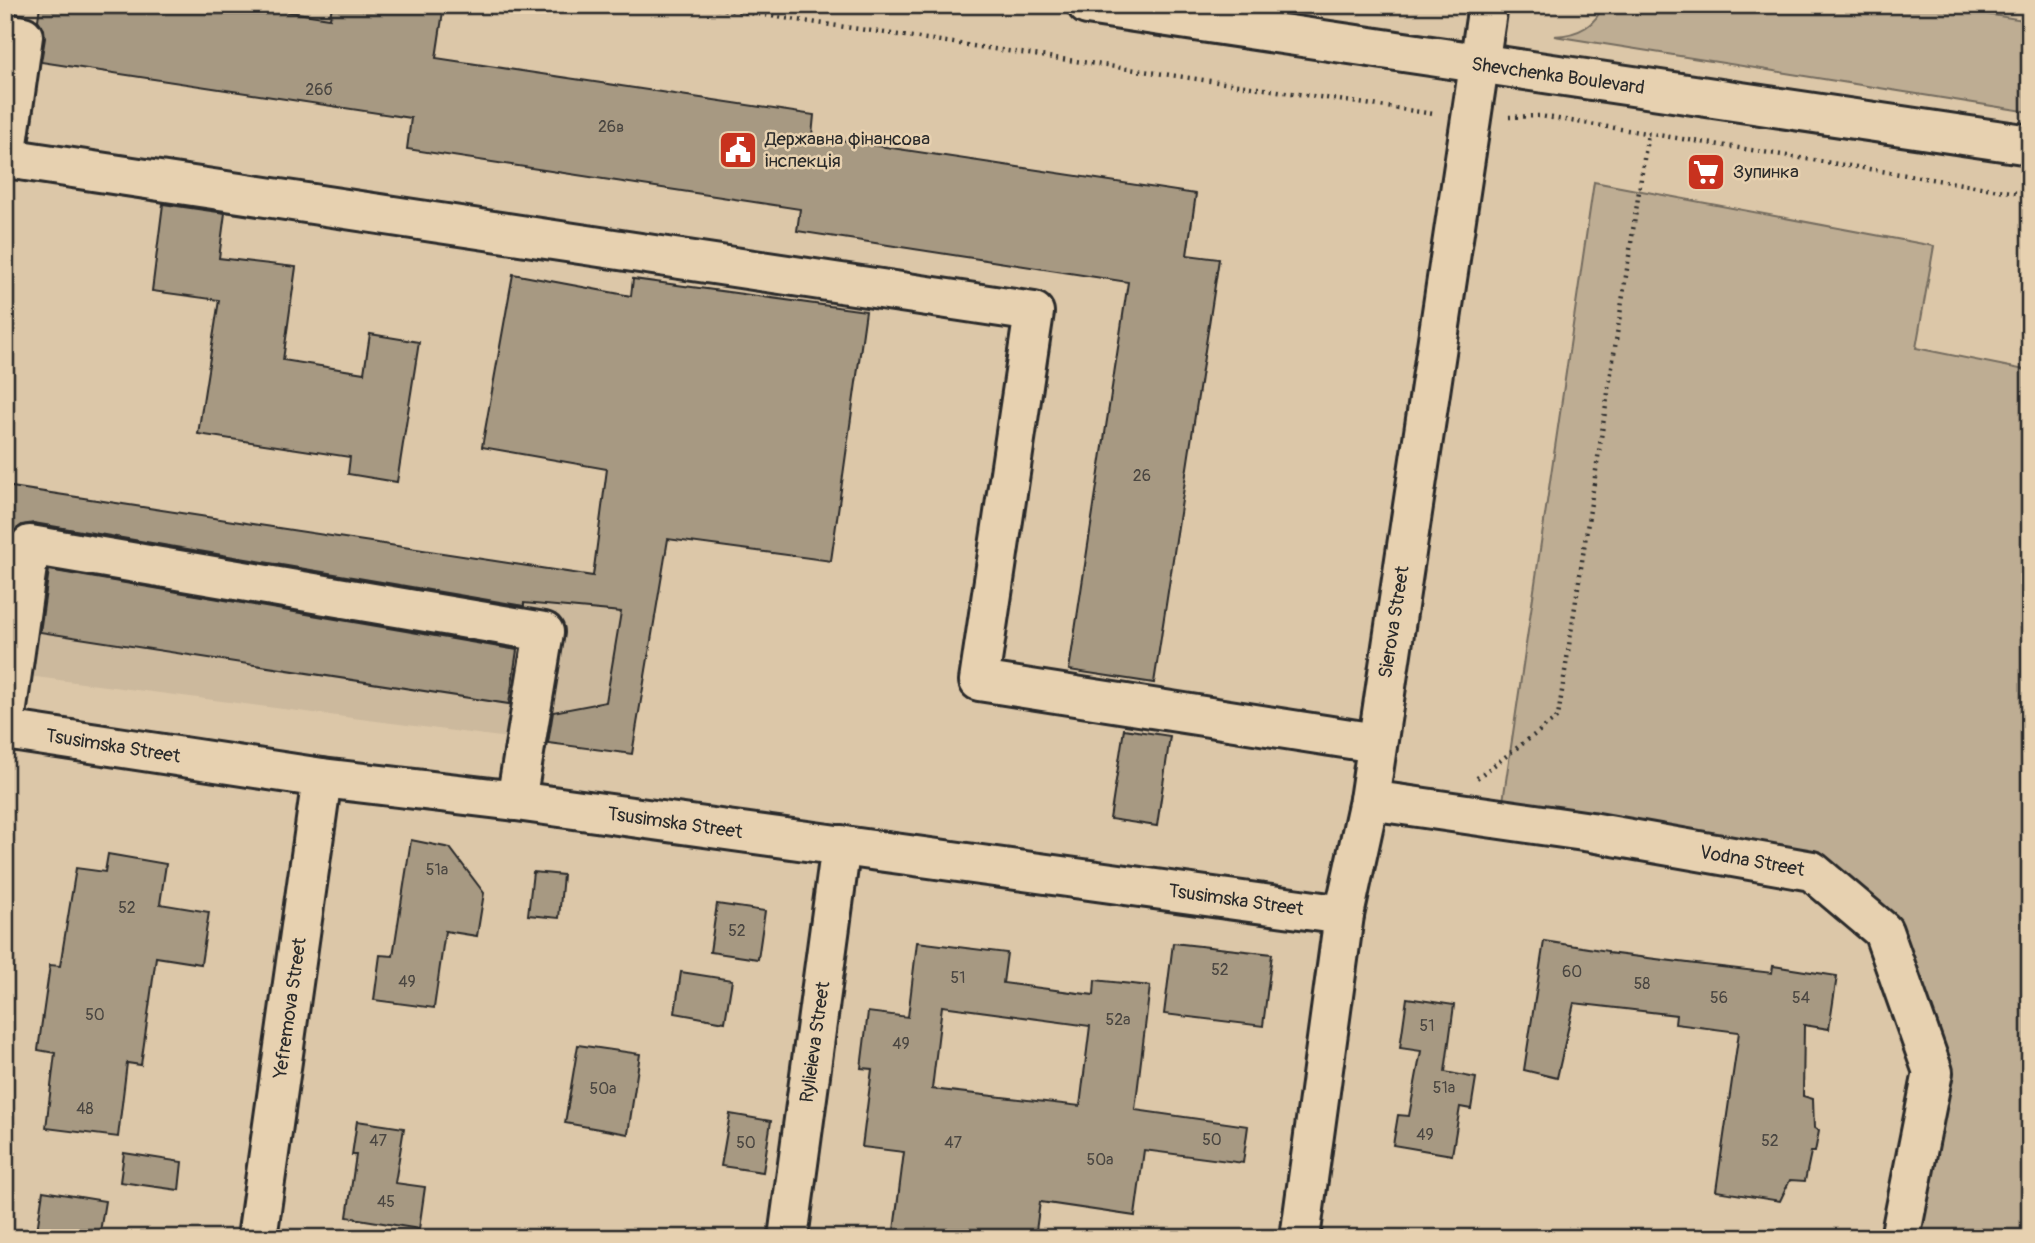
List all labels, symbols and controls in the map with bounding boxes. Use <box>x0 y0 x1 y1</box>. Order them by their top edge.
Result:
street label: Shevchenka Boulevard <box>1470 52 1646 100</box>
house number: 26б <box>305 80 333 100</box>
house number: 26в <box>598 117 624 137</box>
place label: Державна фінансова інспекція <box>764 127 930 173</box>
public building icon: Державна фінансова інспекція <box>717 129 759 171</box>
supermarket icon: Зупинка <box>1685 151 1727 193</box>
place label: Зупинка <box>1733 160 1799 184</box>
house number: 26 <box>1133 466 1151 486</box>
street label: Sierova Street <box>1373 564 1415 680</box>
street label: Tsusimska Street <box>44 723 182 769</box>
street label: Tsusimska Street <box>606 802 744 844</box>
street label: Vodna Street <box>1698 840 1807 882</box>
house number: 51а <box>426 860 448 880</box>
street label: Tsusimska Street <box>1167 879 1305 921</box>
house number: 52 <box>118 898 136 918</box>
house number: 52 <box>728 921 746 941</box>
street label: Yefremova Street <box>268 936 312 1081</box>
house number: 52 <box>1211 960 1229 980</box>
house number: 60 <box>1562 962 1582 982</box>
house number: 51 <box>951 968 965 988</box>
house number: 49 <box>398 972 416 992</box>
house number: 58 <box>1634 974 1650 994</box>
street label: Rylieieva Street <box>795 980 835 1104</box>
house number: 56 <box>1710 988 1728 1008</box>
house number: 54 <box>1792 988 1810 1008</box>
house number: 50 <box>85 1005 105 1025</box>
house number: 52а <box>1105 1010 1131 1030</box>
house number: 51 <box>1420 1016 1434 1036</box>
house number: 49 <box>892 1034 910 1054</box>
house number: 51а <box>1433 1078 1455 1098</box>
house number: 50а <box>589 1079 617 1099</box>
house number: 48 <box>76 1099 94 1119</box>
house number: 49 <box>1416 1125 1434 1145</box>
house number: 50 <box>1202 1130 1222 1150</box>
house number: 47 <box>369 1131 387 1151</box>
house number: 52 <box>1761 1131 1779 1151</box>
house number: 50 <box>736 1133 756 1153</box>
house number: 47 <box>944 1133 962 1153</box>
house number: 50а <box>1086 1150 1114 1170</box>
house number: 45 <box>377 1192 395 1212</box>

